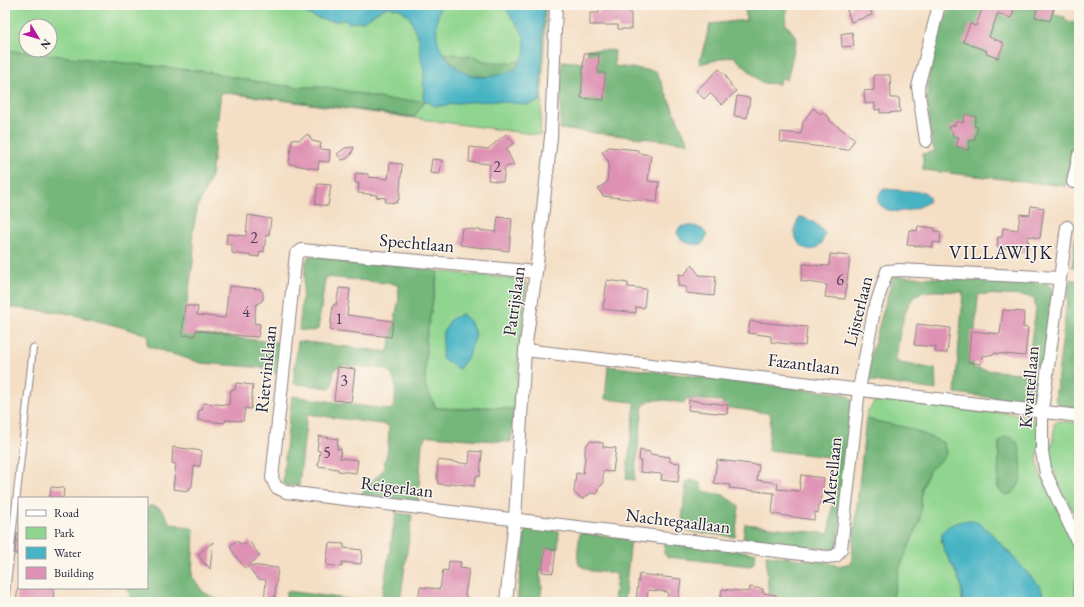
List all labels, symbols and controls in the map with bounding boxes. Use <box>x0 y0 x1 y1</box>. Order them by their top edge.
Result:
north arrow <box>18 18 58 58</box>
text: N <box>38 36 54 52</box>
house number: 2 <box>493 156 501 177</box>
house number: 2 <box>250 227 258 248</box>
street label: Spechtlaan <box>379 228 456 257</box>
district label: VILLAWIJK <box>949 240 1053 265</box>
street label: Patrijslaan <box>497 264 530 337</box>
house number: 6 <box>836 269 844 290</box>
street label: Lijsterlaan <box>838 273 877 348</box>
house number: 4 <box>242 301 250 322</box>
house number: 1 <box>335 308 343 329</box>
street label: Rietvinklaan <box>249 323 282 414</box>
street label: Kwartellaan <box>1013 344 1044 429</box>
street label: Fazantlaan <box>767 348 842 379</box>
house number: 3 <box>340 370 348 391</box>
street label: Merellaan <box>816 435 847 506</box>
house number: 5 <box>323 442 331 463</box>
street label: Reigerlaan <box>359 471 435 502</box>
legend <box>18 497 148 589</box>
street label: Nachtegaallaan <box>624 503 732 538</box>
text: Road <box>54 505 80 521</box>
text: Park <box>54 525 75 541</box>
text: Water <box>54 545 81 561</box>
text: Building <box>54 565 95 581</box>

